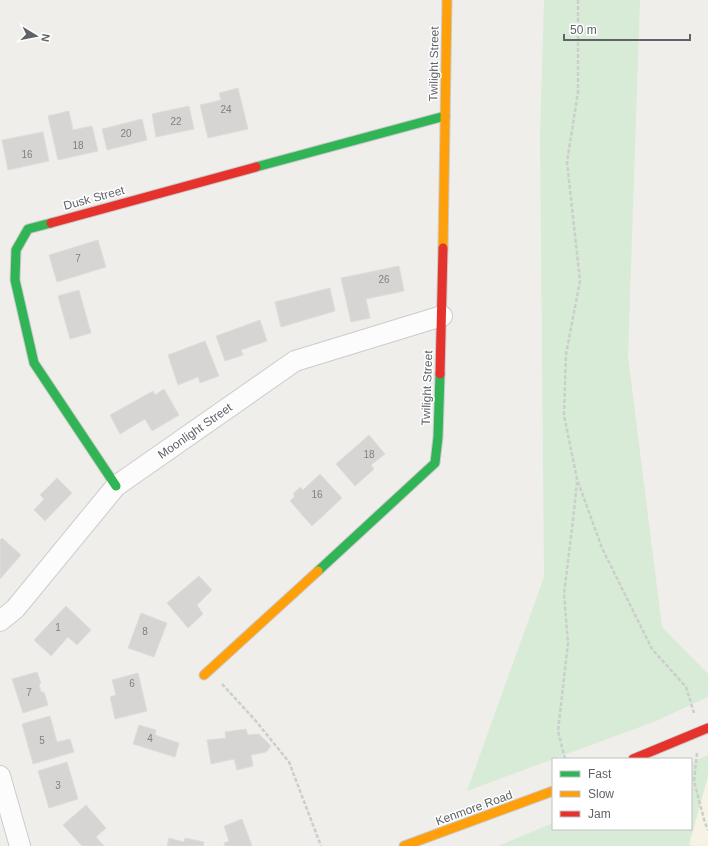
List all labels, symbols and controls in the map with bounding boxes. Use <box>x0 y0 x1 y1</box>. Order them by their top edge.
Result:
north arrow <box>16 16 56 56</box>
scale bar <box>564 16 690 42</box>
text: 50 m <box>570 23 597 37</box>
street label: Twilight Street <box>426 26 442 102</box>
text: N <box>39 33 52 43</box>
house number: 24 <box>220 104 232 115</box>
house number: 22 <box>170 116 182 127</box>
house number: 20 <box>120 128 132 139</box>
house number: 18 <box>72 140 84 151</box>
house number: 16 <box>21 149 33 160</box>
street label: Dusk Street <box>62 183 127 213</box>
house number: 7 <box>75 253 81 264</box>
house number: 26 <box>378 274 390 285</box>
street label: Twilight Street <box>419 349 435 426</box>
street label: Moonlight Street <box>155 400 235 462</box>
house number: 18 <box>363 449 375 460</box>
house number: 16 <box>311 489 323 500</box>
house number: 1 <box>55 622 61 633</box>
house number: 8 <box>142 626 148 637</box>
house number: 6 <box>129 678 135 689</box>
house number: 7 <box>26 687 32 698</box>
house number: 4 <box>147 733 153 744</box>
house number: 5 <box>39 735 45 746</box>
legend <box>552 758 692 830</box>
text: Fast <box>588 767 612 781</box>
house number: 3 <box>55 780 61 791</box>
text: Slow <box>588 787 614 801</box>
street label: Kenmore Road <box>434 788 514 828</box>
text: Jam <box>588 807 611 821</box>

